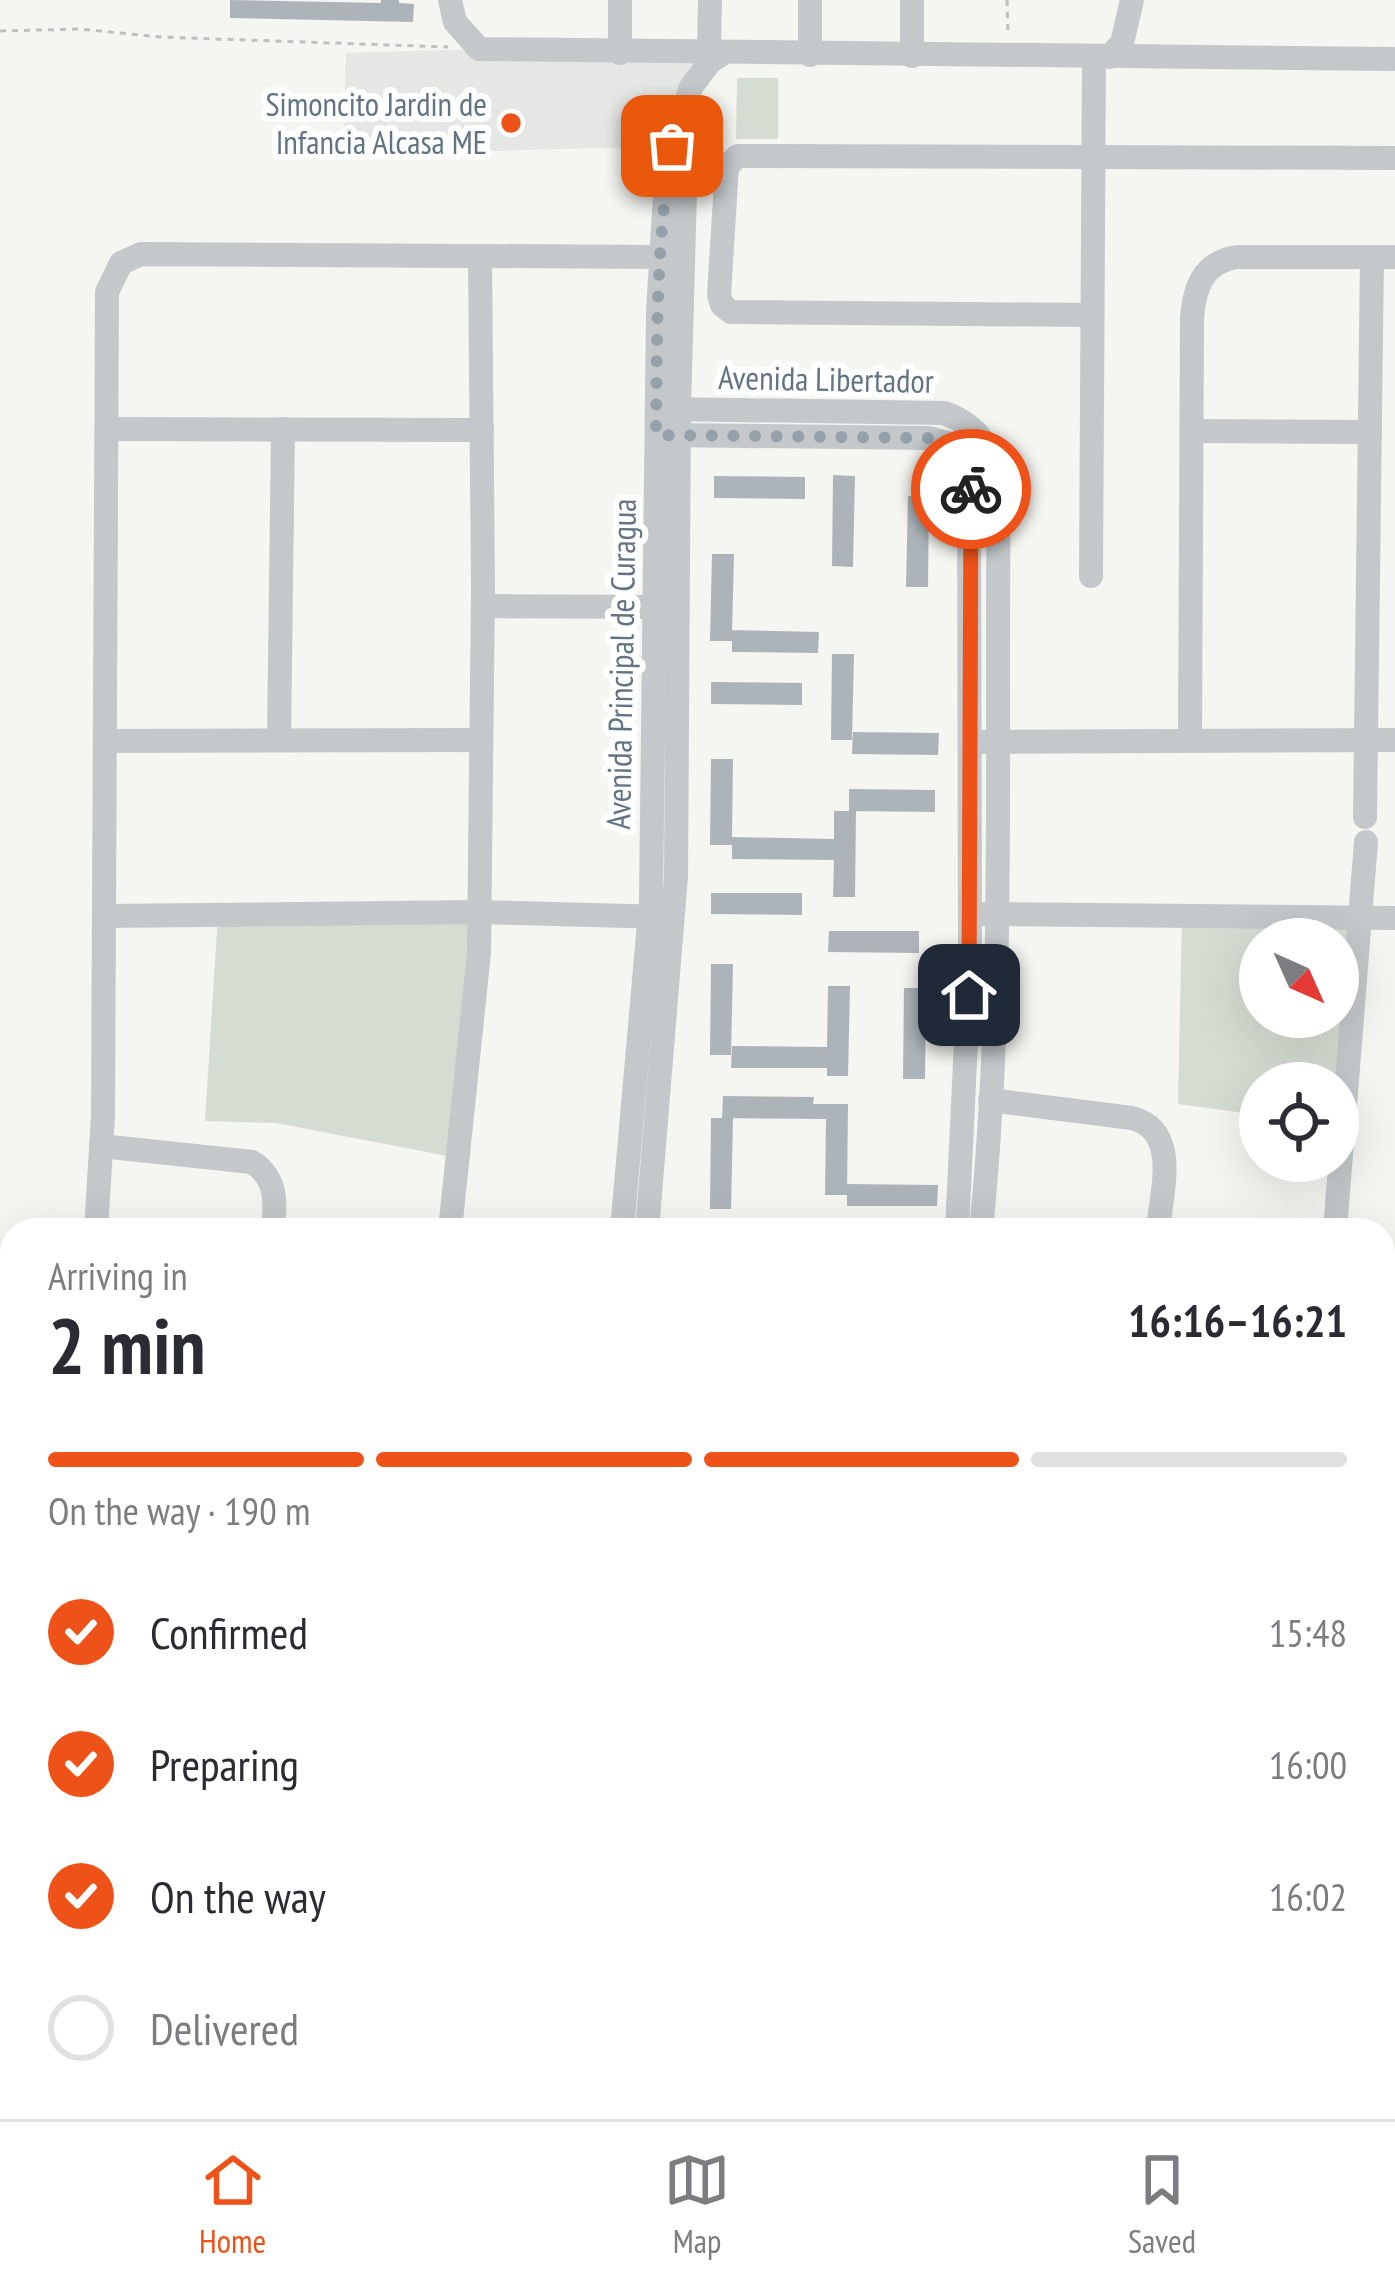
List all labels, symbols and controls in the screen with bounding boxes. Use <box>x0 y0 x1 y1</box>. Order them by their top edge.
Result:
place label: Simoncito Jardin de Infancia Alcasa ME <box>265 82 487 163</box>
pin <box>621 95 723 197</box>
marker: Simoncito Jardin de Infancia Alcasa ME <box>498 110 524 136</box>
icon: bag <box>639 113 705 179</box>
street label: Avenida Libertador <box>718 355 934 402</box>
courier <box>911 429 1031 549</box>
icon: bike <box>938 456 1004 522</box>
street label: Avenida Principal de Curagua <box>596 498 645 830</box>
north arrow <box>1239 918 1359 1038</box>
map controls <box>1239 918 1359 1182</box>
pin <box>918 944 1020 1046</box>
icon: home <box>936 962 1002 1028</box>
button: locate <box>1239 1062 1359 1182</box>
text: Arriving in <box>48 1250 188 1301</box>
text: 16:16–16:21 <box>1128 1291 1347 1349</box>
text: 2 min <box>48 1295 206 1396</box>
text: On the way · 190 m <box>48 1485 310 1536</box>
icon: check <box>48 1599 114 1665</box>
text: Confirmed <box>150 1603 308 1661</box>
text: 15:48 <box>1269 1607 1347 1658</box>
icon: check <box>48 1731 114 1797</box>
text: Preparing <box>150 1735 299 1793</box>
text: 16:00 <box>1269 1739 1347 1790</box>
icon: check <box>48 1863 114 1929</box>
text: On the way <box>150 1867 326 1925</box>
text: 16:02 <box>1269 1871 1347 1922</box>
text: Delivered <box>150 1999 299 2057</box>
tab: Home <box>199 2147 266 2262</box>
tab: Map <box>664 2147 730 2262</box>
tab: Saved <box>1128 2147 1196 2262</box>

